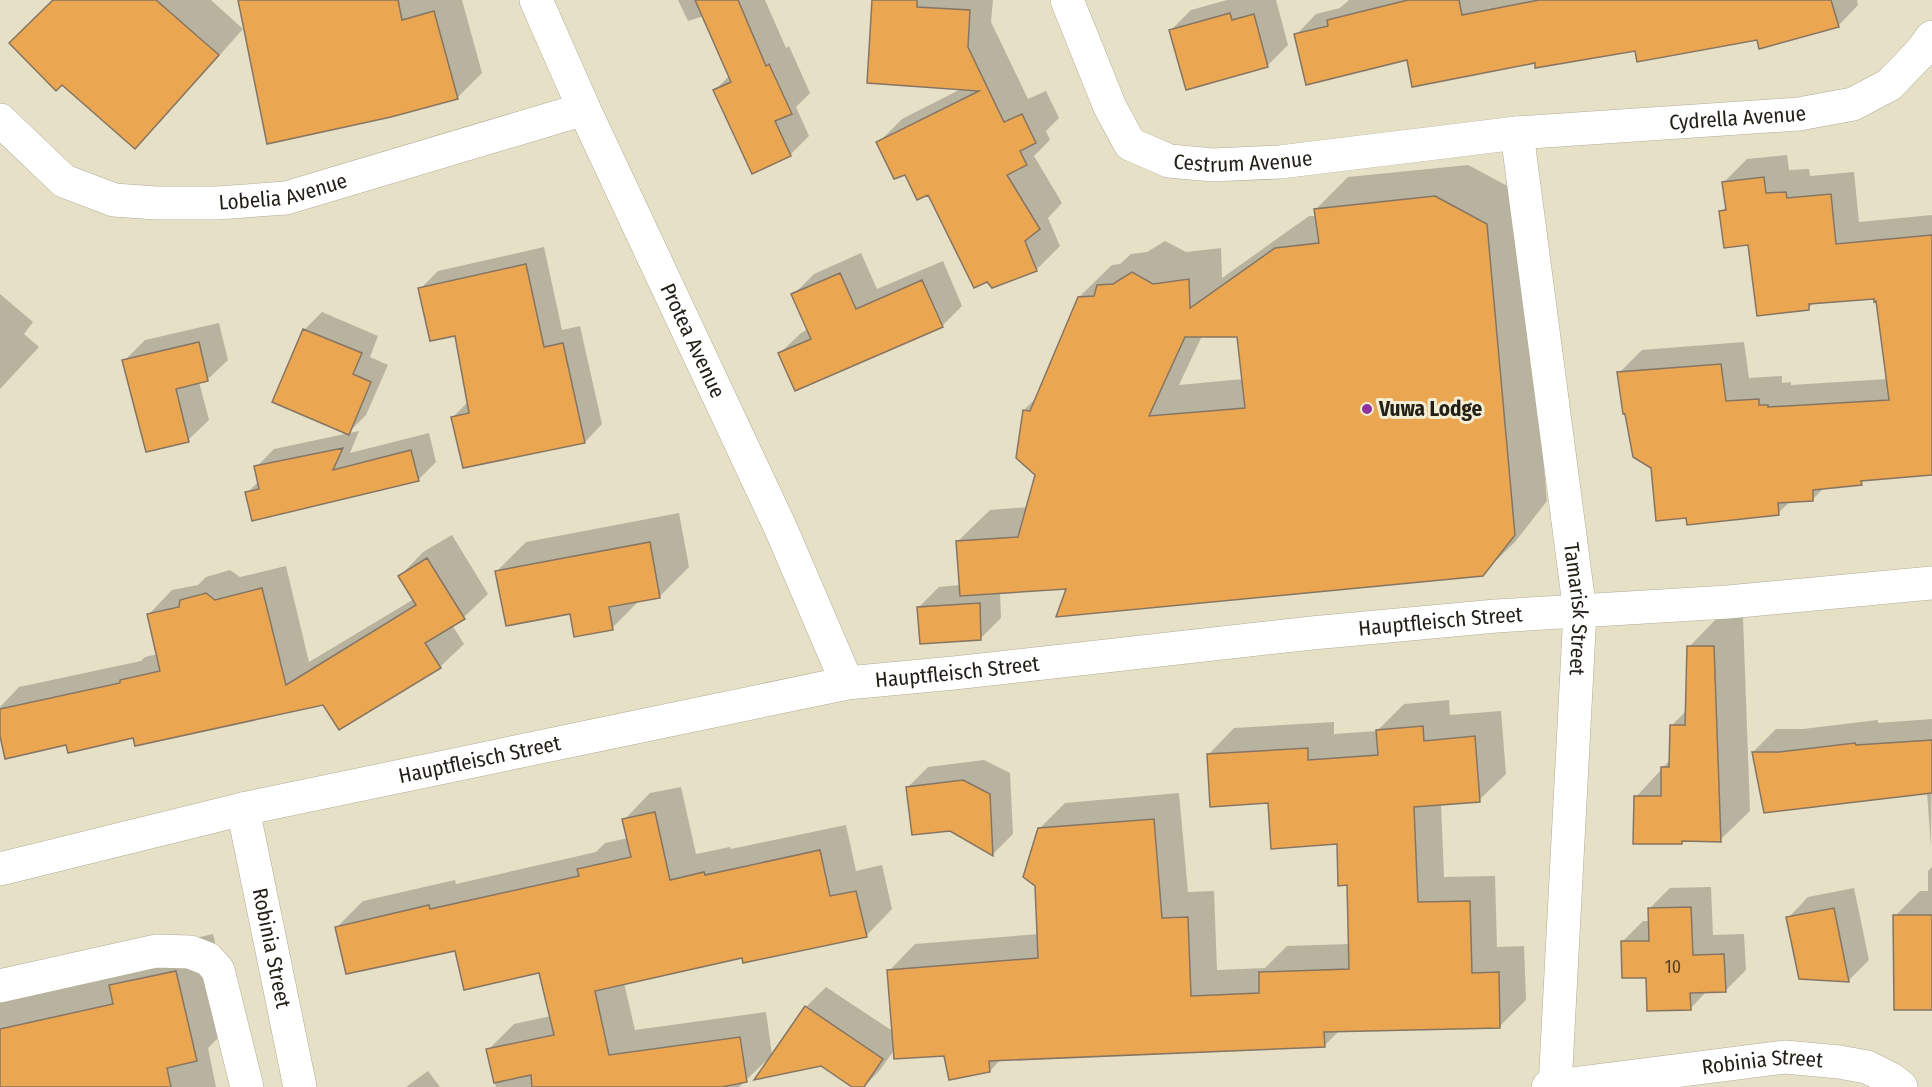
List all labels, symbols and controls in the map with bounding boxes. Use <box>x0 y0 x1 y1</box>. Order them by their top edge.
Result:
street label: Cydrella Avenue <box>1669 100 1808 136</box>
street label: Cestrum Avenue <box>1172 145 1314 178</box>
street label: Lobelia Avenue <box>218 167 350 216</box>
street label: Protea Avenue <box>655 279 731 402</box>
place label: Vuwa Lodge <box>1378 396 1482 422</box>
marker: Vuwa Lodge <box>1360 402 1374 416</box>
street label: Tamarisk Street <box>1558 541 1593 676</box>
street label: Hauptfleisch Street <box>1357 601 1523 642</box>
street label: Hauptfleisch Street <box>874 651 1041 693</box>
street label: Hauptfleisch Street <box>396 730 563 789</box>
street label: Robinia Street <box>247 886 297 1011</box>
house number: 10 <box>1665 956 1681 978</box>
street label: Robinia Street <box>1700 1044 1824 1080</box>

